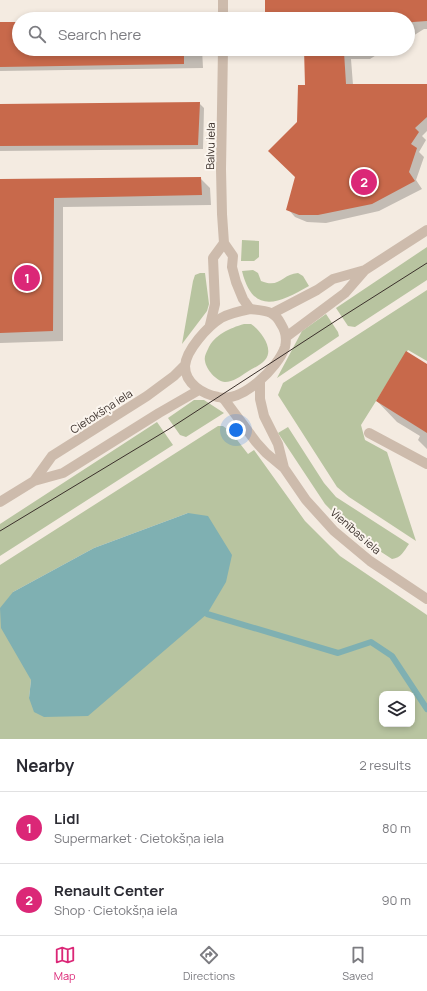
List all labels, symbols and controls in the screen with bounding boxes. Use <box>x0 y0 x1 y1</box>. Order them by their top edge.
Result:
search box <box>12 12 415 56</box>
icon: search <box>26 23 48 45</box>
text: Search here <box>58 24 141 45</box>
street label: Balvu iela <box>202 122 218 170</box>
pin: 2 <box>351 167 377 197</box>
pin: 1 <box>14 263 40 293</box>
street label: Cietokšņa iela <box>67 385 135 437</box>
your location <box>226 420 246 440</box>
street label: Vienības iela <box>327 505 385 557</box>
map controls <box>379 691 415 727</box>
button: layers <box>379 691 415 727</box>
text: Nearby <box>16 754 74 777</box>
text: 2 results <box>359 756 411 774</box>
text: Lidl <box>54 808 80 829</box>
text: 1 <box>26 819 32 837</box>
text: 80 m <box>382 819 411 837</box>
text: Supermarket · Cietokšņa iela <box>54 829 224 847</box>
text: Renault Center <box>54 880 164 901</box>
text: 2 <box>25 891 33 909</box>
text: 90 m <box>381 891 411 909</box>
text: Shop · Cietokšņa iela <box>54 901 177 919</box>
tab: Map <box>54 944 76 983</box>
tab: Directions <box>183 944 235 983</box>
tab: Saved <box>342 944 373 983</box>

